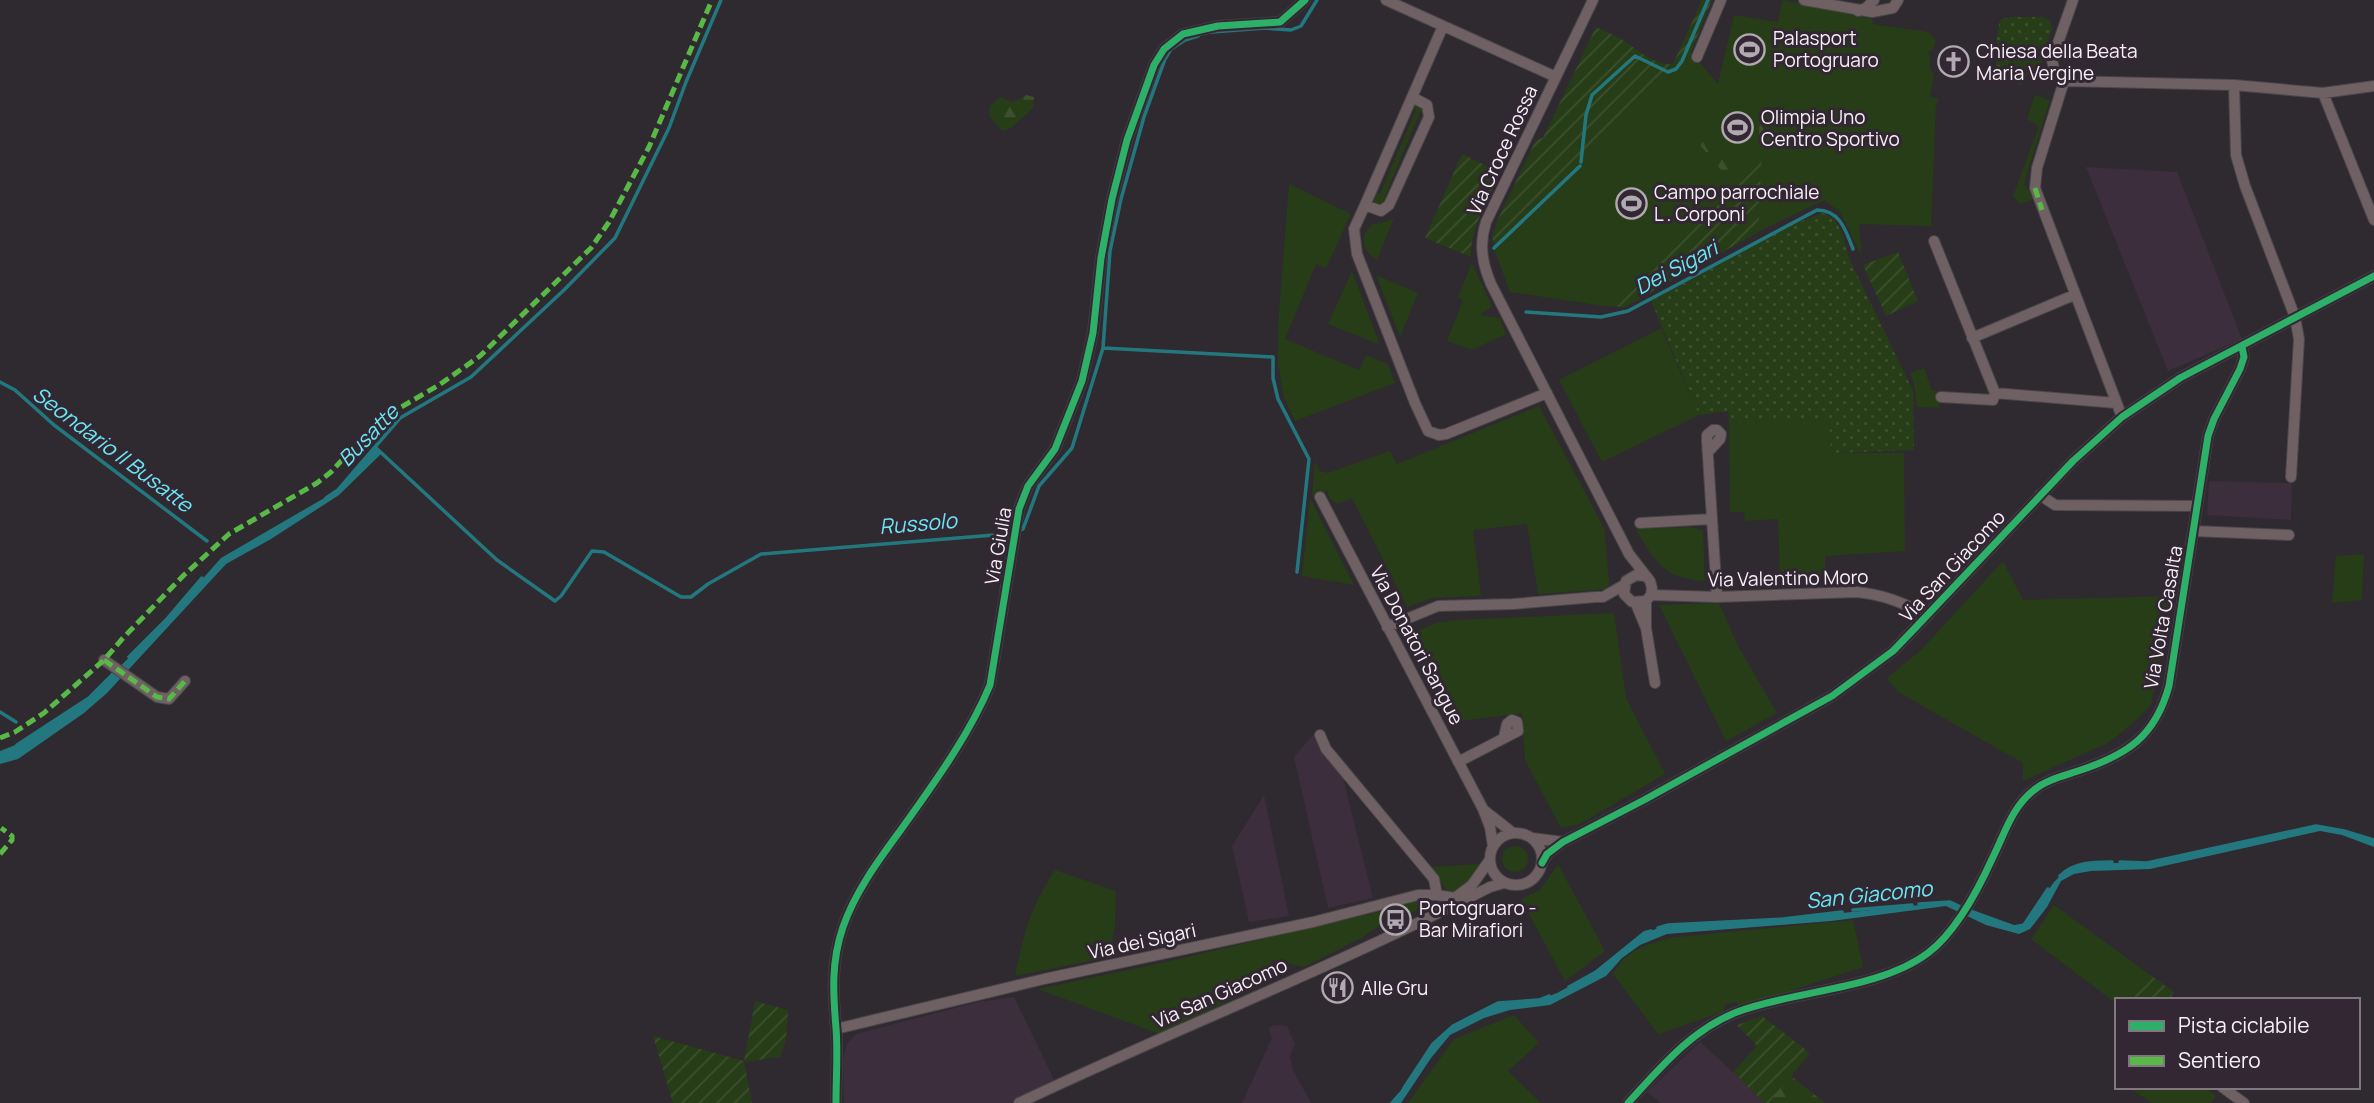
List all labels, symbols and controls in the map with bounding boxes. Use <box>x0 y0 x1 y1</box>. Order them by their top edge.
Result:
place label: Palasport Portogruaro <box>1773 25 1879 73</box>
sports icon: Palasport Portogruaro <box>1733 32 1767 66</box>
place label: Chiesa della Beata Maria Vergine <box>1976 38 2138 86</box>
church icon: Chiesa della Beata Maria Vergine <box>1936 45 1970 79</box>
street label: Via Croce Rossa <box>1461 81 1543 219</box>
place label: Olimpia Uno Centro Sportivo <box>1761 104 1900 152</box>
sports icon: Olimpia Uno Centro Sportivo <box>1721 111 1755 145</box>
place label: Campo parrochiale L . Corponi <box>1654 179 1819 227</box>
sports icon: Campo parrochiale L . Corponi <box>1614 186 1648 220</box>
water label: Dei Sigari <box>1630 232 1725 300</box>
water label: Seondario II Busatte <box>27 380 200 519</box>
water label: Busatte <box>332 397 406 472</box>
street label: Via San Giacomo <box>1893 504 2011 628</box>
street label: Via Giulia <box>978 505 1018 587</box>
water label: Russolo <box>878 506 959 540</box>
street label: Via Volta Casalta <box>2138 543 2188 691</box>
street label: Via Donatori Sangue <box>1364 561 1470 729</box>
street label: Via Valentino Moro <box>1707 564 1869 592</box>
water label: San Giacomo <box>1805 873 1935 915</box>
place label: Portogruaro - Bar Mirafiori <box>1419 895 1537 943</box>
bus stop icon: Portogruaro - Bar Mirafiori <box>1379 902 1413 936</box>
street label: Via dei Sigari <box>1086 917 1198 965</box>
street label: Via San Giacomo <box>1149 952 1291 1034</box>
restaurant icon: Alle Gru <box>1321 971 1355 1005</box>
place label: Alle Gru <box>1361 975 1428 1001</box>
legend <box>2115 998 2360 1089</box>
text: Pista ciclabile <box>2178 1011 2310 1039</box>
text: Sentiero <box>2178 1046 2261 1074</box>

